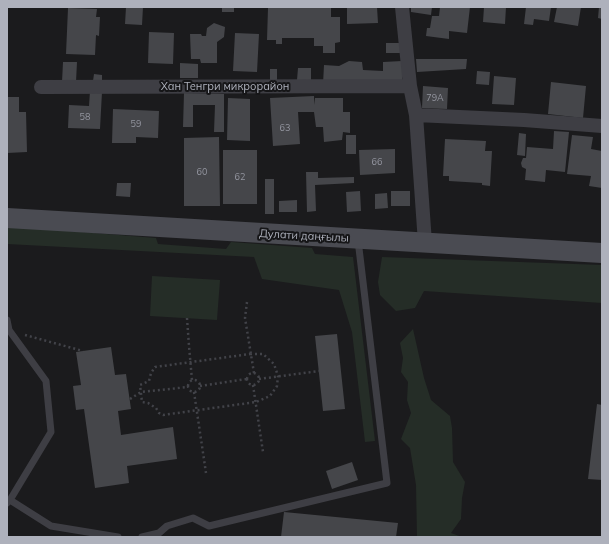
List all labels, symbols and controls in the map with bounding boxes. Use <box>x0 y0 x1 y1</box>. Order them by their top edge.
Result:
street label: Хан Тенгри микрорайон <box>161 80 289 94</box>
house number: 79А <box>426 93 444 103</box>
house number: 58 <box>80 112 90 122</box>
house number: 59 <box>131 119 141 129</box>
house number: 63 <box>280 123 290 133</box>
house number: 66 <box>372 157 382 167</box>
house number: 60 <box>197 167 207 177</box>
house number: 62 <box>235 172 245 182</box>
street label: Дулати даңғылы <box>259 227 349 245</box>

